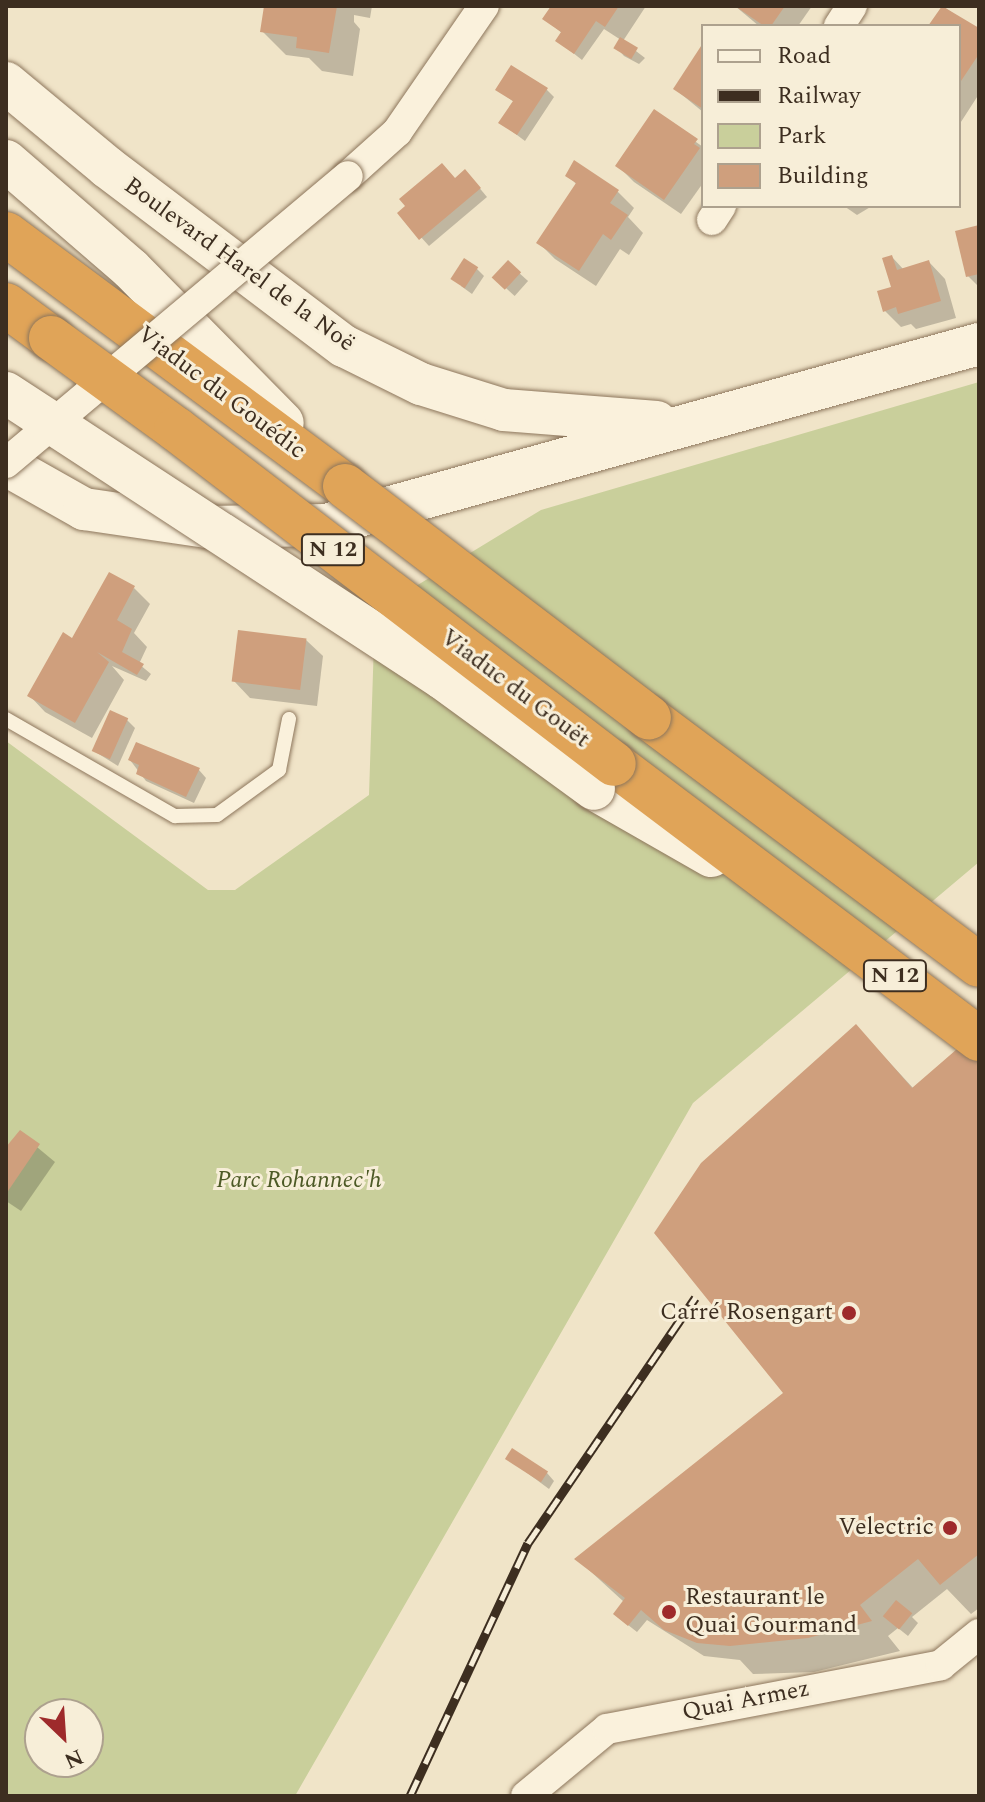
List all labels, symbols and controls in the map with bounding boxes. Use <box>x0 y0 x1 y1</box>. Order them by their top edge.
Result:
legend <box>701 24 961 208</box>
text: Road <box>777 38 831 74</box>
text: Railway <box>777 78 861 114</box>
text: Park <box>777 118 827 154</box>
text: Building <box>777 158 869 194</box>
street label: Boulevard Harel de la Noë <box>118 172 360 358</box>
street label: Viaduc du Gouédic <box>131 320 311 466</box>
road number: N 12 <box>299 532 367 568</box>
street label: Viaduc du Gouët <box>435 624 595 754</box>
road number: N 12 <box>861 958 929 994</box>
park label: Parc Rohannec'h <box>216 1167 382 1195</box>
place label: Carré Rosengart <box>660 1299 833 1327</box>
marker: Carré Rosengart <box>840 1304 858 1322</box>
place label: Velectric <box>838 1514 934 1542</box>
marker: Velectric <box>941 1519 959 1537</box>
place label: Restaurant le Quai Gourmand <box>685 1584 857 1640</box>
marker: Restaurant le Quai Gourmand <box>660 1603 678 1621</box>
street label: Quai Armez <box>680 1675 812 1727</box>
north arrow <box>24 1698 104 1778</box>
text: N <box>58 1740 89 1777</box>

